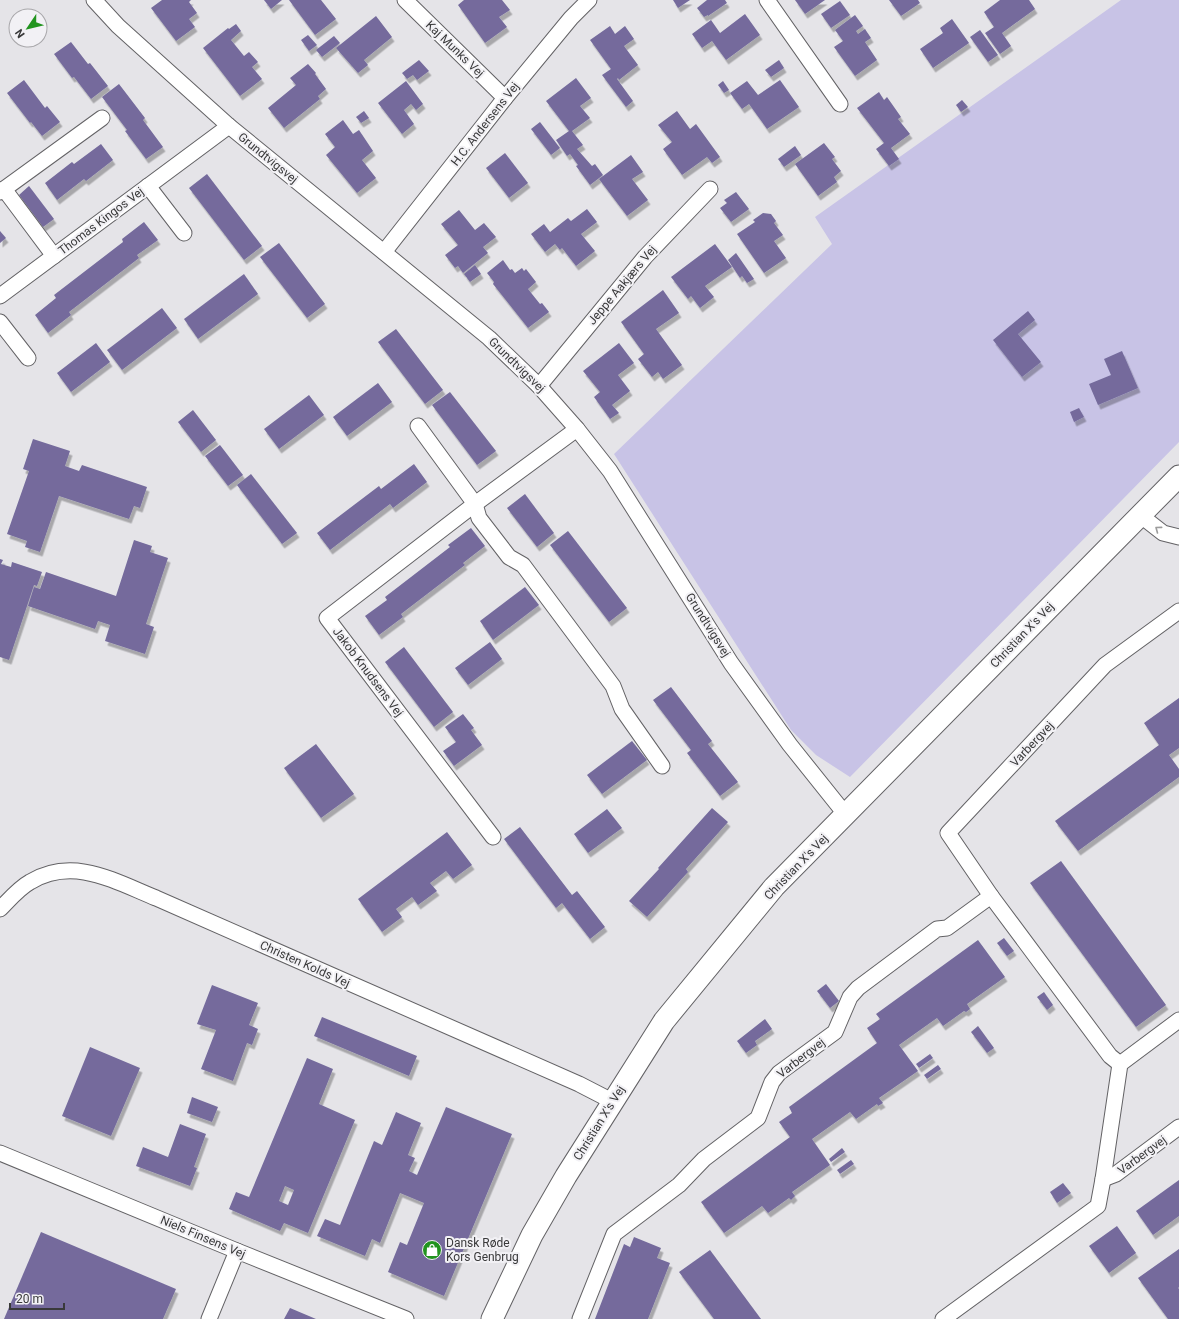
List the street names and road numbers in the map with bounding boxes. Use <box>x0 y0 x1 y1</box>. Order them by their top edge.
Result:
street label: Kaj Munks Vej <box>423 18 487 80</box>
street label: H.C. Andersens Vej <box>448 79 522 169</box>
street label: Grundtvigsvej <box>235 130 301 186</box>
street label: Thomas Kingos Vej <box>56 184 147 258</box>
street label: Jeppe Aakjærs Vej <box>585 242 659 327</box>
street label: Grundtvigsvej <box>486 335 548 395</box>
street label: Grundtvigsvej <box>683 590 733 660</box>
street label: Christian X's Vej <box>987 599 1057 671</box>
street label: Jakob Knudsens Vej <box>330 625 406 720</box>
street label: Varbergvej <box>1008 718 1057 770</box>
street label: Christian X's Vej <box>761 831 831 903</box>
street label: Christen Kolds Vej <box>258 938 352 990</box>
street label: Varbergvej <box>774 1035 828 1081</box>
street label: Christian X's Vej <box>570 1083 628 1163</box>
street label: Varbergvej <box>1115 1133 1169 1177</box>
street label: Niels Finsens Vej <box>158 1213 248 1261</box>

